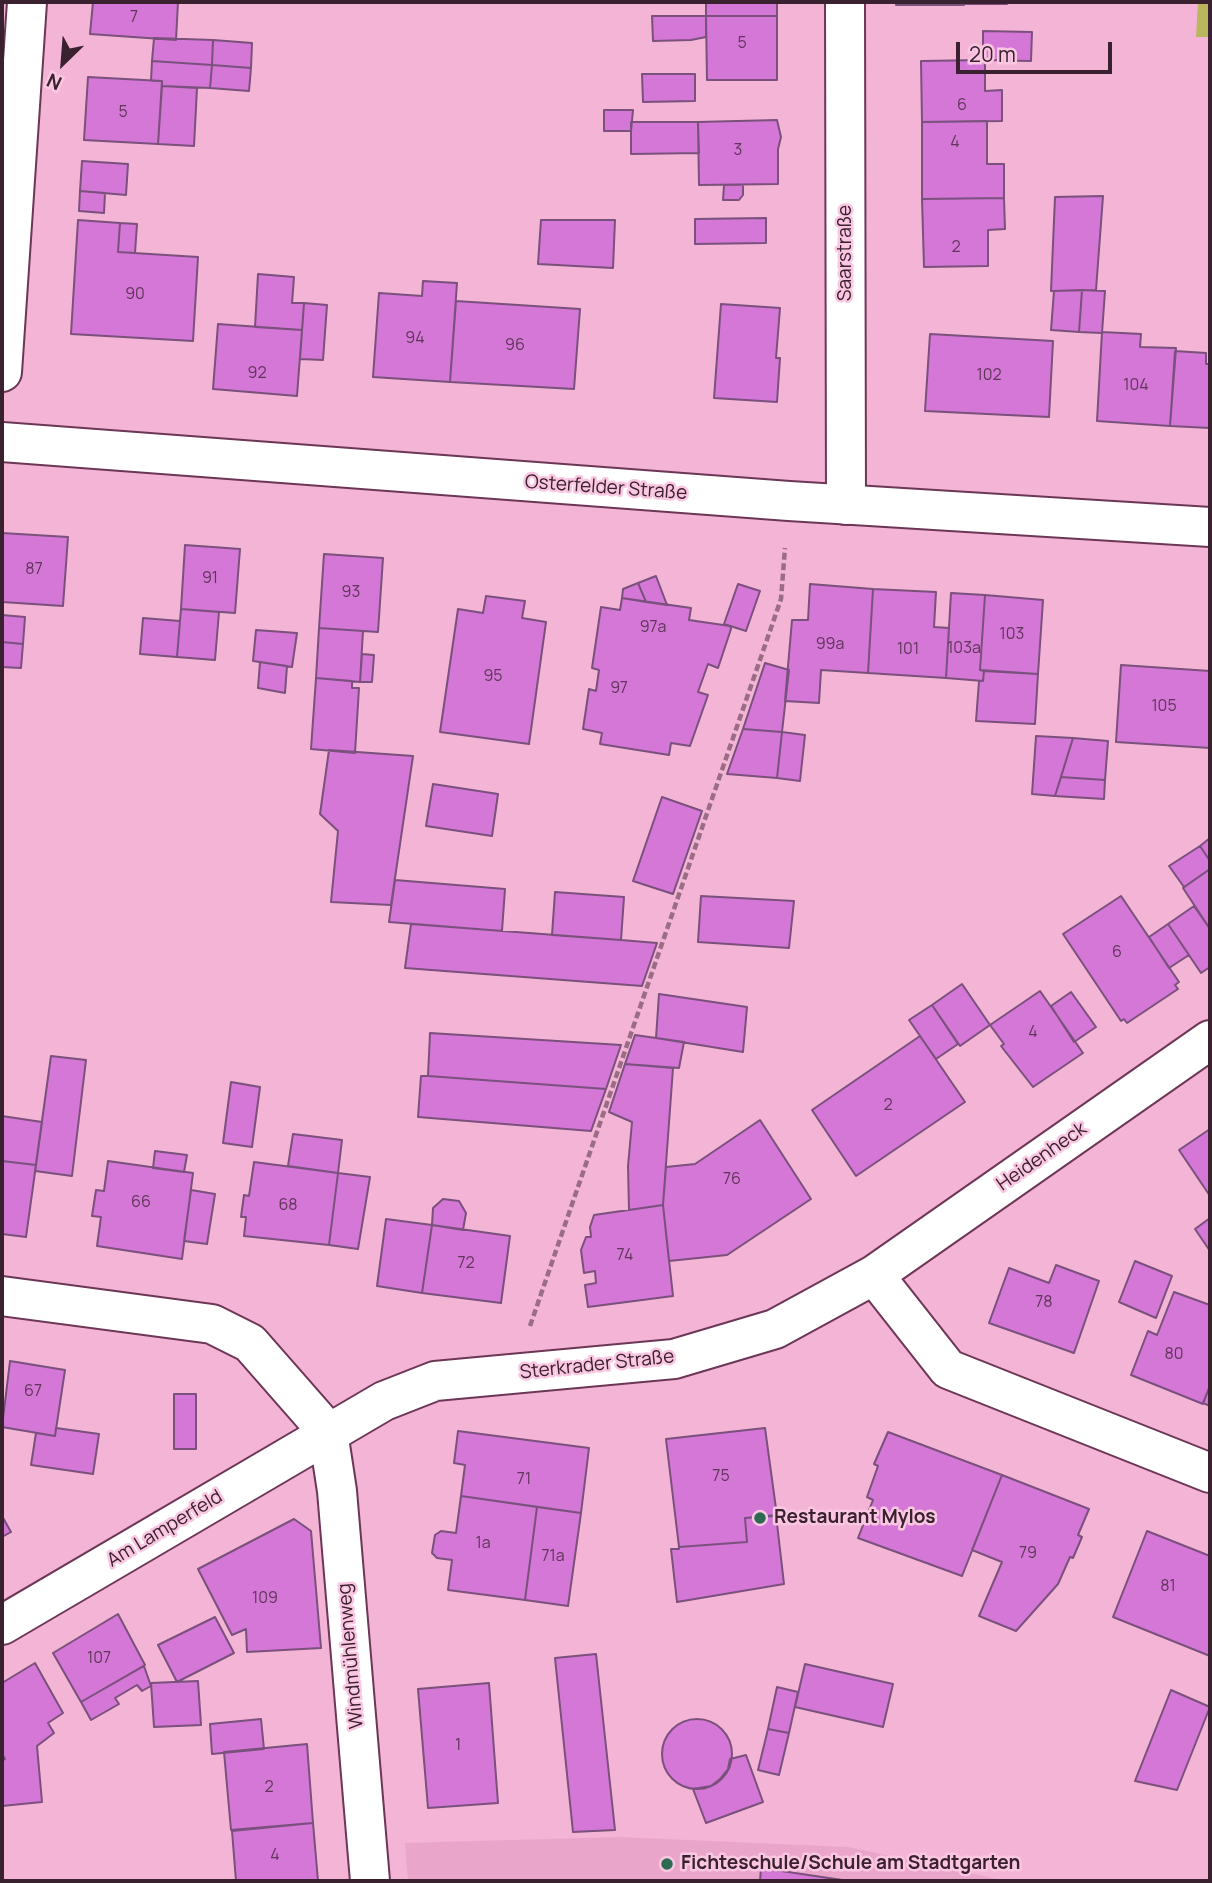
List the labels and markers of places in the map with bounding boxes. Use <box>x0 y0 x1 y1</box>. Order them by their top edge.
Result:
place label: Restaurant Mylos <box>774 1507 936 1529</box>
marker: Restaurant Mylos <box>752 1510 768 1526</box>
place label: Fichteschule/Schule am Stadtgarten <box>681 1853 1020 1875</box>
marker: Fichteschule/Schule am Stadtgarten <box>659 1856 675 1872</box>

